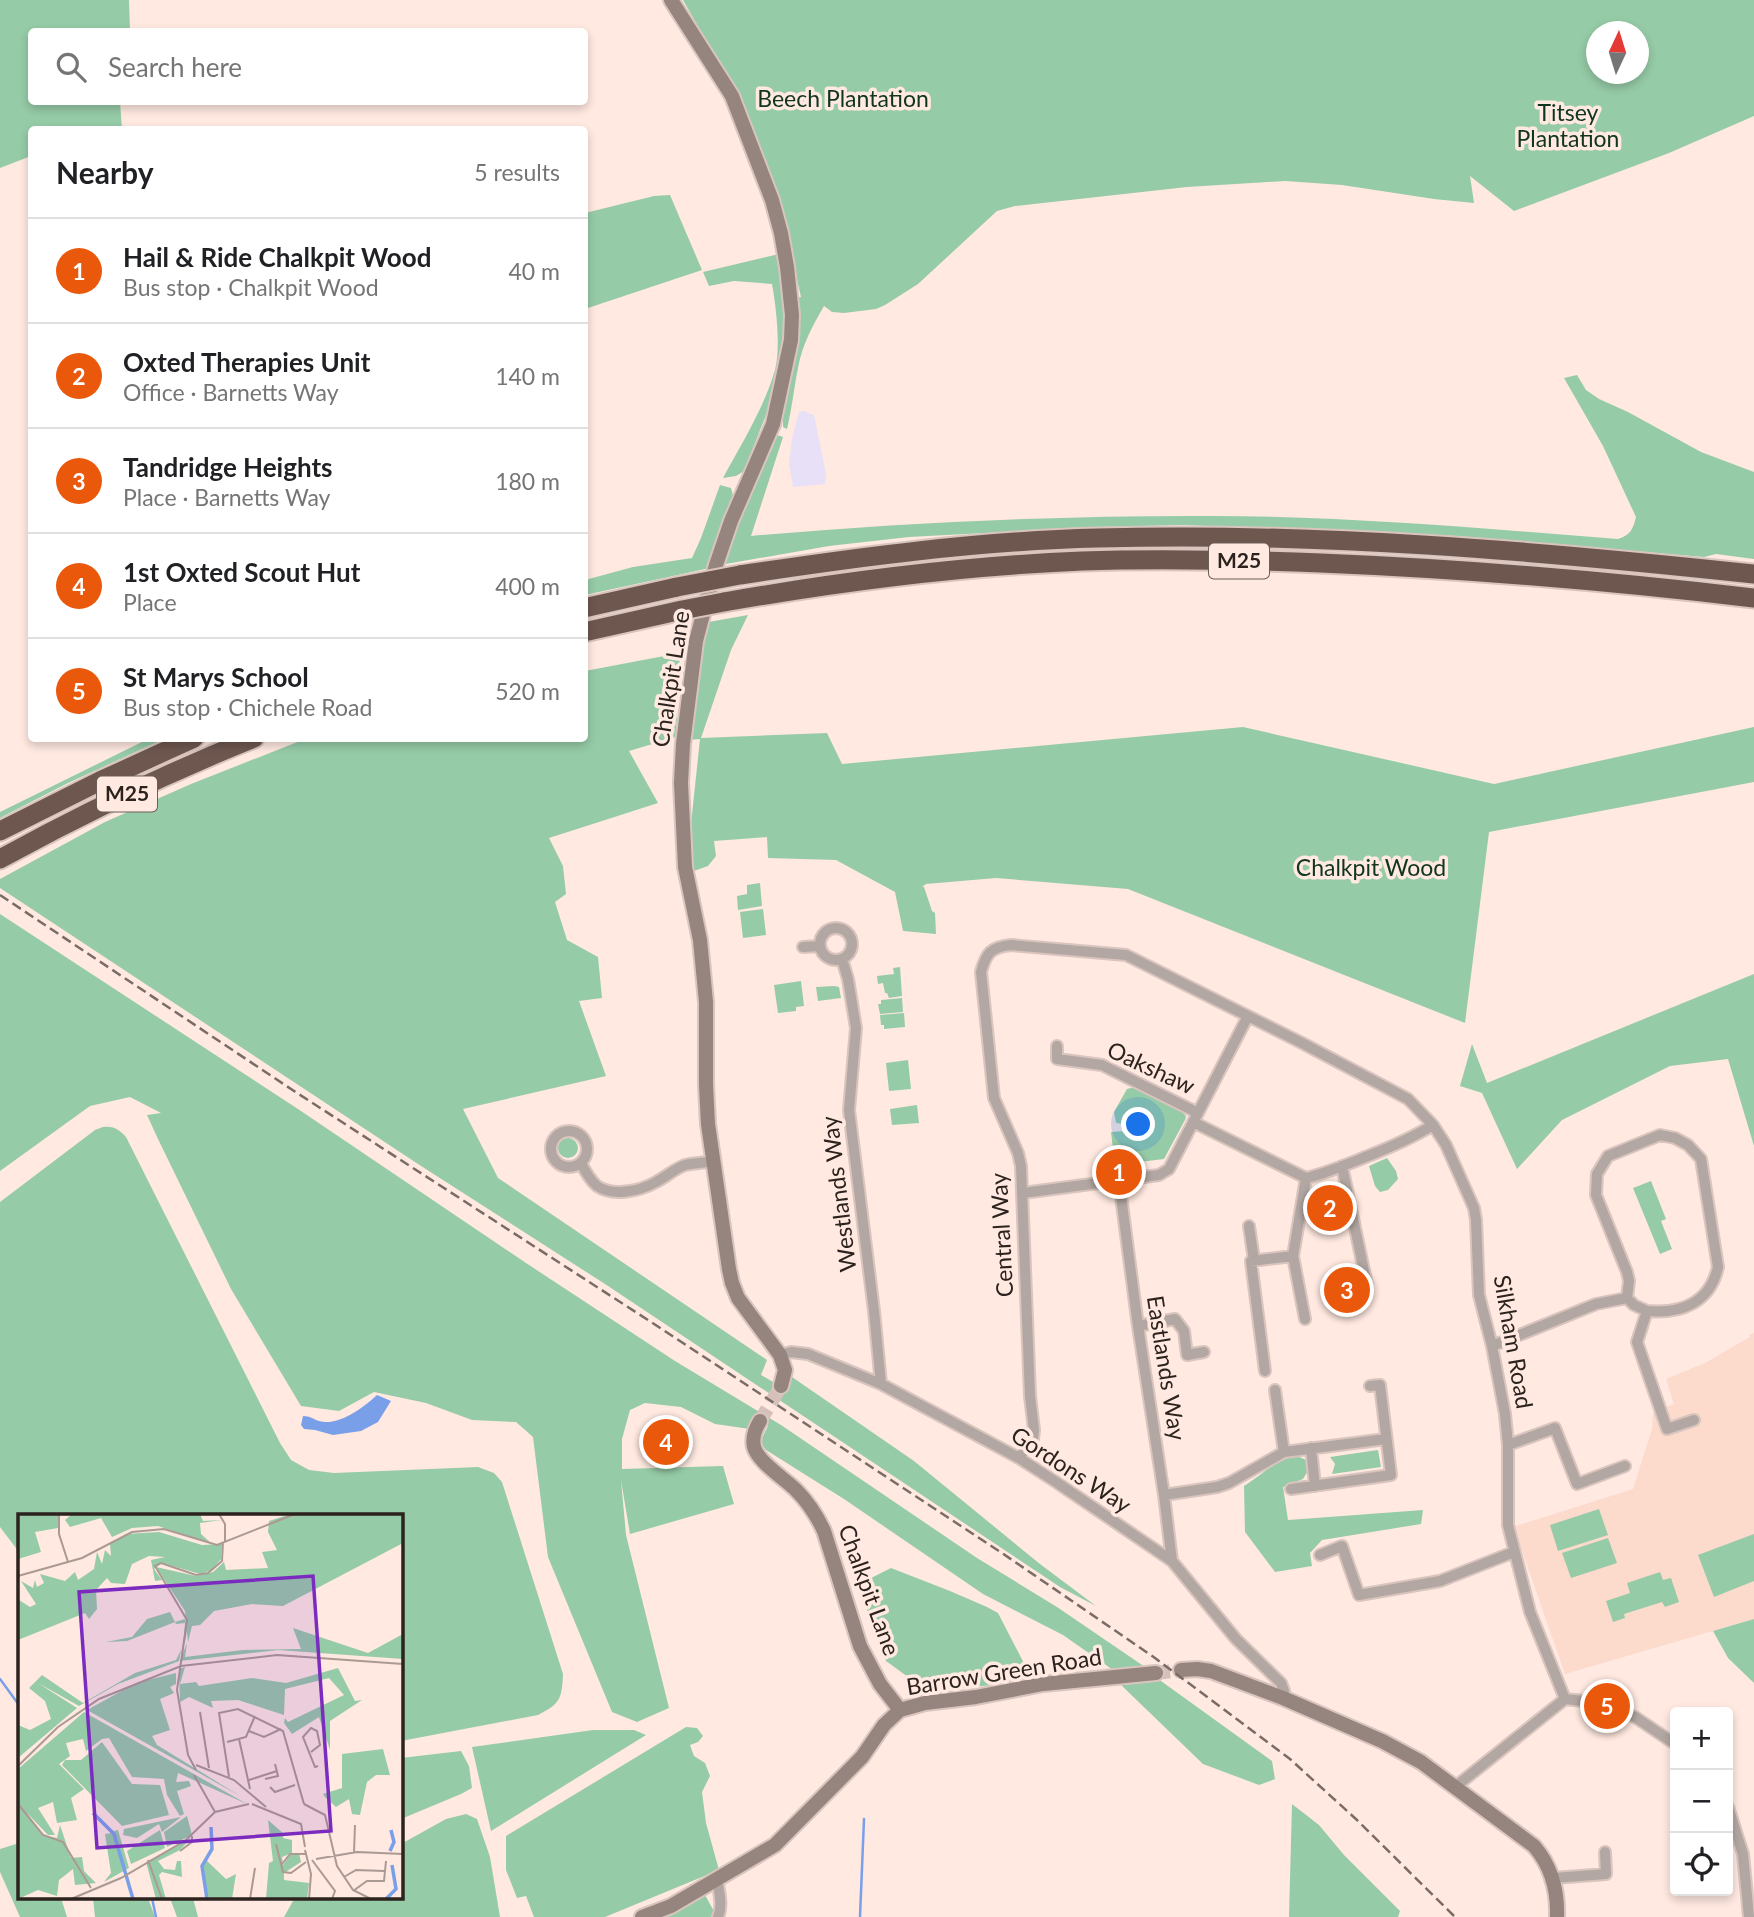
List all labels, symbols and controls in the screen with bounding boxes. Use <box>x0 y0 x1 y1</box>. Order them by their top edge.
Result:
north arrow <box>1586 21 1649 84</box>
search box <box>28 28 588 105</box>
icon: search <box>52 48 90 86</box>
text: Search here <box>108 51 242 83</box>
park label: Beech Plantation <box>757 84 929 112</box>
park label: Titsey Plantation <box>1517 98 1619 152</box>
text: Nearby <box>56 154 154 190</box>
text: 5 results <box>474 158 560 186</box>
text: Hail & Ride Chalkpit Wood <box>123 241 431 273</box>
text: 1 <box>72 257 86 285</box>
text: 40 m <box>509 257 560 285</box>
text: Bus stop · Chalkpit Wood <box>123 273 379 301</box>
text: Oxted Therapies Unit <box>123 346 370 378</box>
text: 2 <box>72 362 86 390</box>
text: 140 m <box>495 362 560 390</box>
text: Office · Barnetts Way <box>123 378 339 406</box>
text: Tandridge Heights <box>123 451 333 483</box>
text: 3 <box>72 467 86 495</box>
text: 180 m <box>495 467 560 495</box>
text: Place · Barnetts Way <box>123 483 330 511</box>
road number: M25 <box>1209 544 1269 578</box>
text: 1st Oxted Scout Hut <box>123 556 360 588</box>
text: 4 <box>72 572 86 600</box>
text: 400 m <box>495 572 560 600</box>
text: Place <box>123 588 177 616</box>
street label: Chalkpit Lane <box>645 609 695 749</box>
text: St Marys School <box>123 661 309 693</box>
text: 5 <box>72 677 86 705</box>
text: 520 m <box>495 677 560 705</box>
text: Bus stop · Chichele Road <box>123 693 372 721</box>
road number: M25 <box>97 776 157 812</box>
park label: Chalkpit Wood <box>1296 853 1446 881</box>
street label: Oakshaw <box>1103 1035 1200 1100</box>
your location <box>1121 1107 1155 1141</box>
street label: Westlands Way <box>815 1115 861 1274</box>
pin: 1 <box>1096 1146 1142 1198</box>
street label: Central Way <box>984 1172 1018 1298</box>
pin: 2 <box>1307 1182 1353 1234</box>
pin: 3 <box>1324 1264 1370 1316</box>
street label: Silkham Road <box>1488 1273 1540 1411</box>
street label: Eastlands Way <box>1142 1293 1192 1442</box>
pin: 4 <box>643 1416 689 1468</box>
street label: Gordons Way <box>1006 1420 1137 1518</box>
inset map <box>18 1514 402 1899</box>
street label: Chalkpit Lane <box>833 1520 907 1659</box>
street label: Barrow Green Road <box>904 1642 1103 1700</box>
pin: 5 <box>1584 1680 1630 1732</box>
map controls <box>1670 1707 1733 1896</box>
button: + <box>1670 1707 1733 1770</box>
button: − <box>1670 1770 1733 1833</box>
button: locate <box>1670 1833 1733 1896</box>

